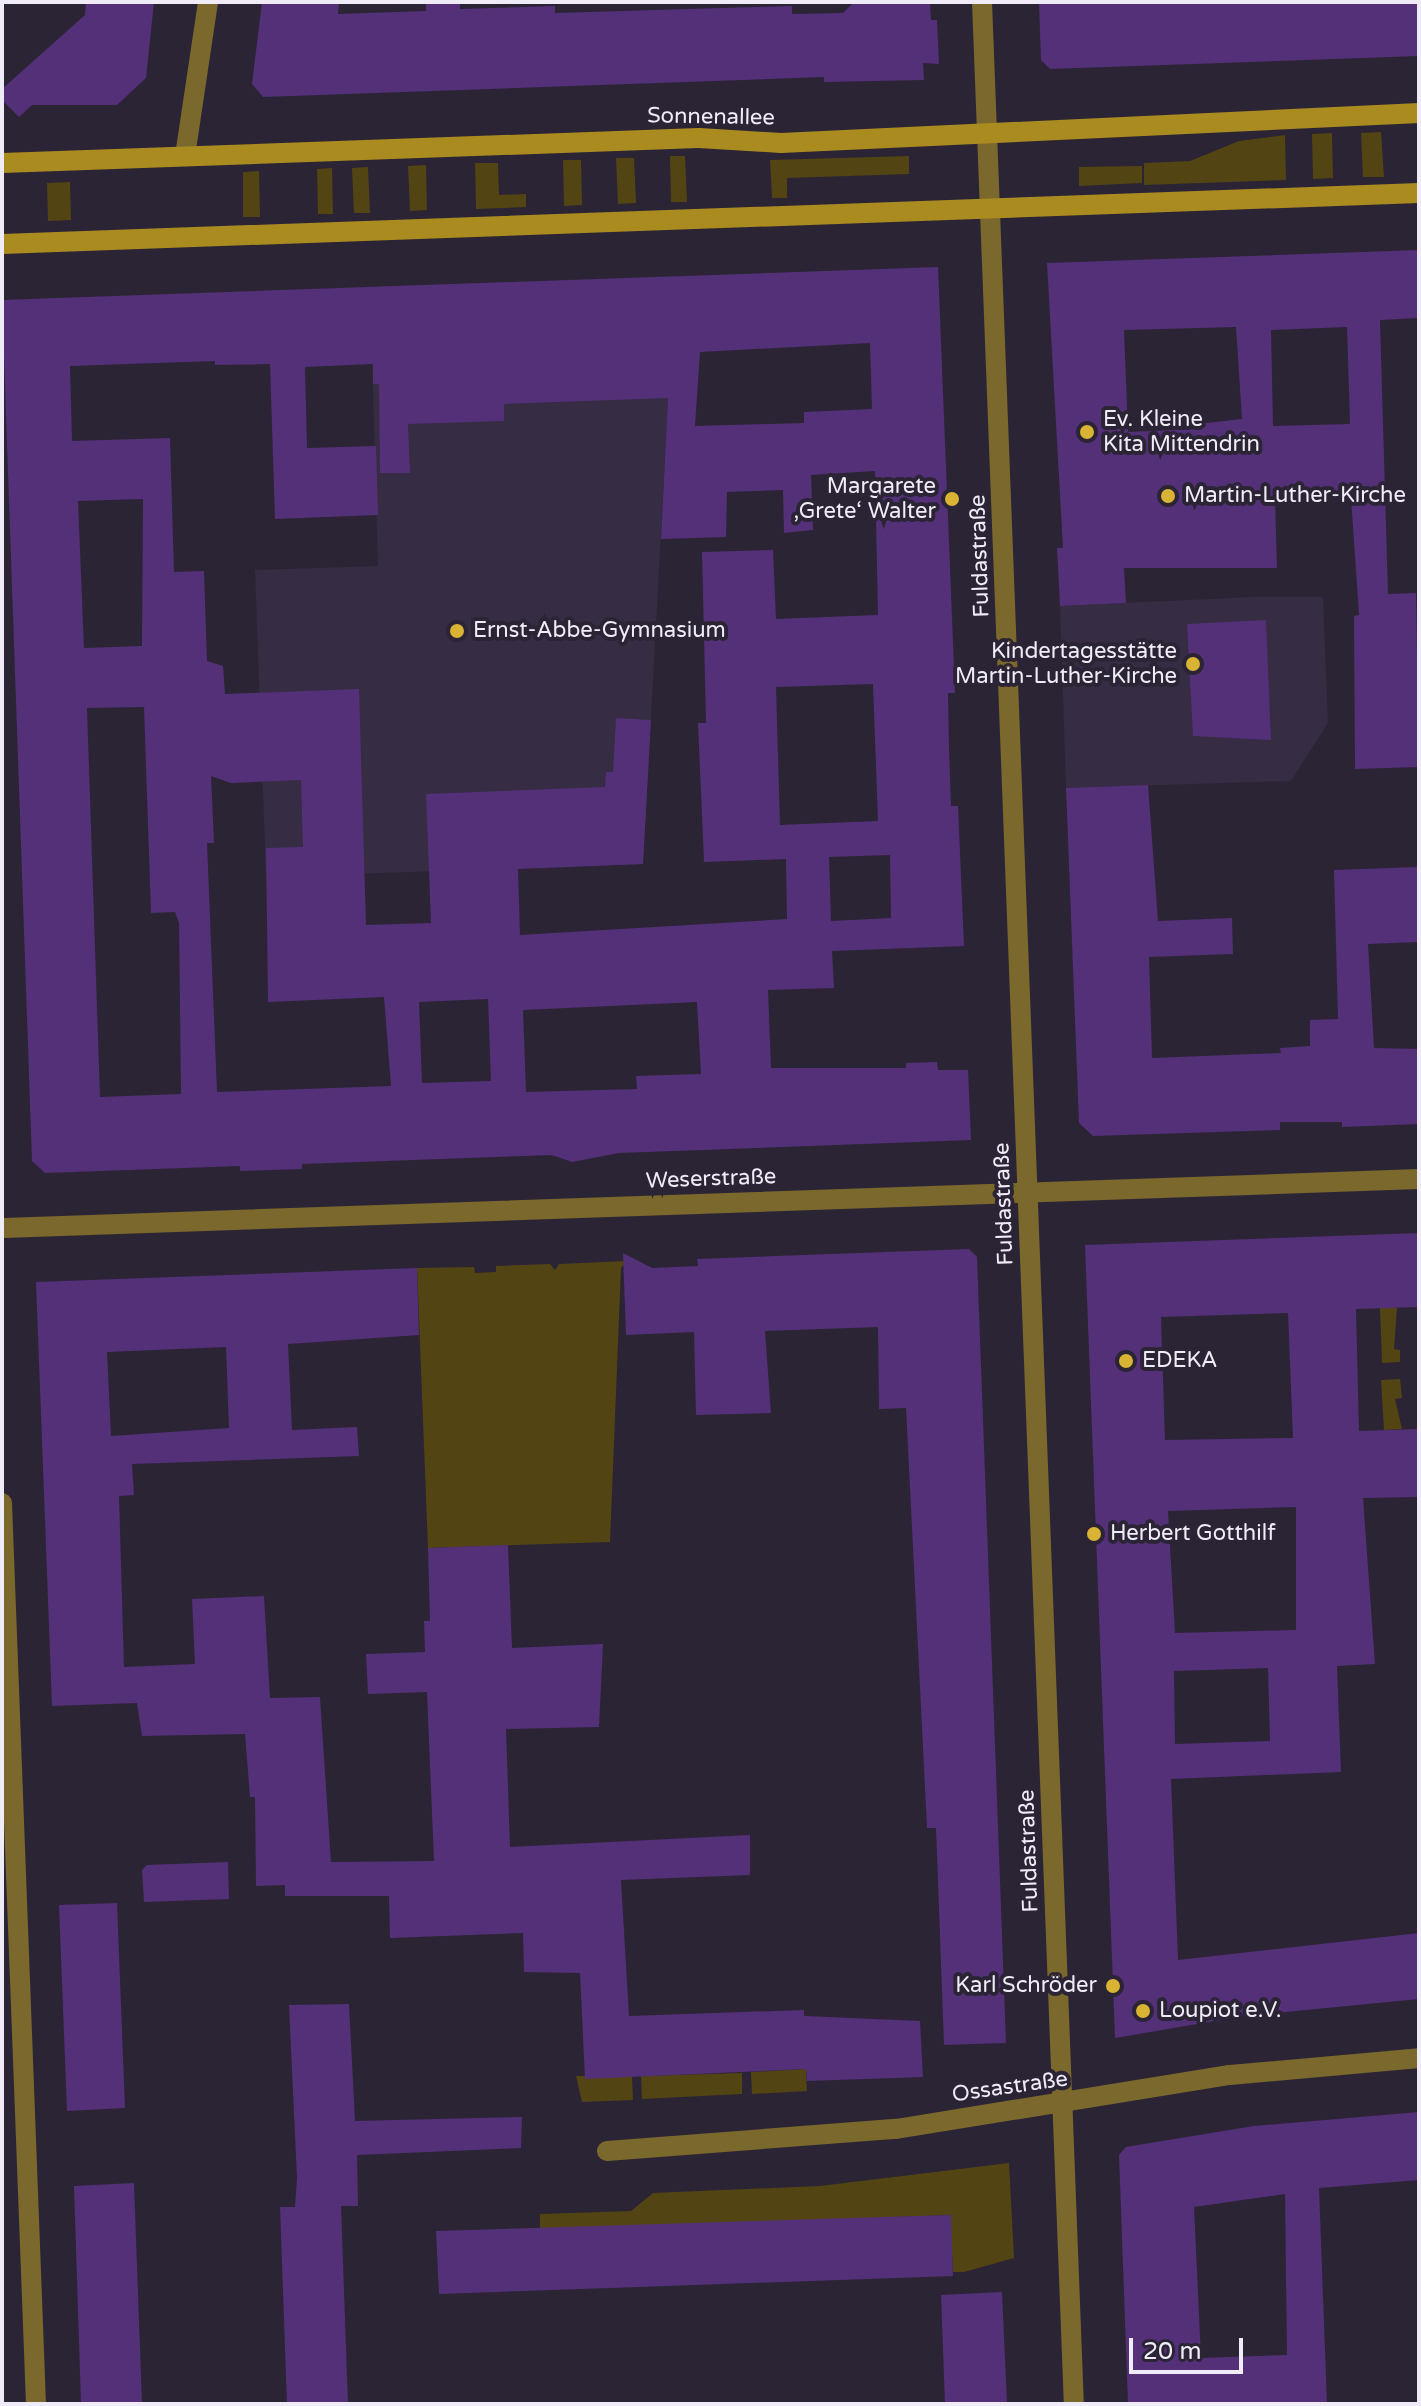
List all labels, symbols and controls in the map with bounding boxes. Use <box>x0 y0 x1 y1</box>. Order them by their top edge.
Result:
street label: Sonnenallee <box>647 103 775 131</box>
place label: Ev. Kleine Kita Mittendrin <box>1103 406 1260 458</box>
marker: Ev. Kleine Kita Mittendrin <box>1078 423 1096 441</box>
place label: Margarete ‚Grete‘ Walter <box>794 473 936 524</box>
place label: Martin-Luther-Kirche <box>1184 483 1406 509</box>
marker: Martin-Luther-Kirche <box>1159 487 1177 505</box>
marker: Margarete ‚Grete‘ Walter <box>943 490 961 508</box>
street label: Fuldastraße <box>965 494 995 618</box>
place label: Ernst-Abbe-Gymnasium <box>473 618 726 644</box>
marker: Ernst-Abbe-Gymnasium <box>448 622 466 640</box>
place label: Kindertagesstätte Martin-Luther-Kirche <box>955 638 1177 690</box>
marker: Kindertagesstätte Martin-Luther-Kirche <box>1184 655 1202 673</box>
street label: Fuldastraße <box>989 1142 1019 1266</box>
street label: Weserstraße <box>645 1164 777 1194</box>
place label: EDEKA <box>1142 1348 1217 1374</box>
marker: EDEKA <box>1117 1352 1135 1370</box>
place label: Herbert Gotthilf <box>1110 1521 1276 1547</box>
marker: Herbert Gotthilf <box>1085 1525 1103 1543</box>
street label: Fuldastraße <box>1014 1789 1044 1913</box>
place label: Karl Schröder <box>955 1973 1097 1999</box>
marker: Karl Schröder <box>1104 1977 1122 1995</box>
place label: Loupiot e.V. <box>1159 1998 1281 2024</box>
marker: Loupiot e.V. <box>1134 2002 1152 2020</box>
street label: Ossastraße <box>950 2066 1070 2108</box>
scale bar <box>1133 2322 1247 2372</box>
text: 20 m <box>1143 2337 1201 2366</box>

